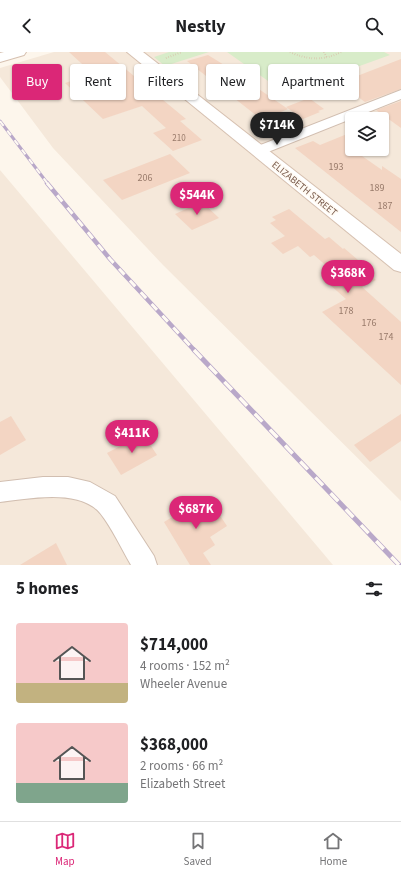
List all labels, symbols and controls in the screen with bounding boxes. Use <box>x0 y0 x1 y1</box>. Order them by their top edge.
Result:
text: Nestly <box>175 14 226 39</box>
icon: back <box>16 15 38 37</box>
icon: search <box>363 15 385 37</box>
chip: Buy <box>12 64 62 100</box>
chip: Rent <box>70 64 126 100</box>
chip: Filters <box>134 64 198 100</box>
chip: New <box>206 64 260 100</box>
chip: Apartment <box>268 64 359 100</box>
pin: $714K <box>249 112 305 146</box>
map controls <box>345 112 389 156</box>
button: layers <box>345 112 389 156</box>
text: $714K <box>259 116 295 134</box>
house number: 210 <box>172 132 186 145</box>
street label: ELIZABETH STREET <box>269 158 341 220</box>
house number: 193 <box>329 160 343 174</box>
house number: 206 <box>138 171 152 185</box>
house number: 189 <box>370 181 384 195</box>
pin: $544K <box>169 182 225 216</box>
text: $544K <box>179 186 215 204</box>
house number: 187 <box>378 199 392 213</box>
pin: $368K <box>320 260 376 294</box>
text: $368K <box>330 264 366 282</box>
house number: 178 <box>339 304 353 318</box>
house number: 176 <box>362 316 376 330</box>
house number: 174 <box>379 330 393 344</box>
pin: $411K <box>104 420 160 454</box>
text: $411K <box>114 424 150 442</box>
pin: $687K <box>168 496 224 530</box>
text: $687K <box>178 500 214 518</box>
text: 5 homes <box>16 577 78 601</box>
icon: filters <box>363 578 385 600</box>
text: $714,000 <box>140 633 208 657</box>
icon: home <box>48 639 96 687</box>
text: 4 rooms · 152 m² <box>140 657 230 675</box>
text: Wheeler Avenue <box>140 675 227 693</box>
text: $368,000 <box>140 733 208 757</box>
icon: home <box>48 739 96 787</box>
text: 2 rooms · 66 m² <box>140 757 223 775</box>
text: Elizabeth Street <box>140 775 225 793</box>
tab: Map <box>54 830 76 869</box>
tab: Saved <box>184 830 212 869</box>
tab: Home <box>319 830 347 869</box>

